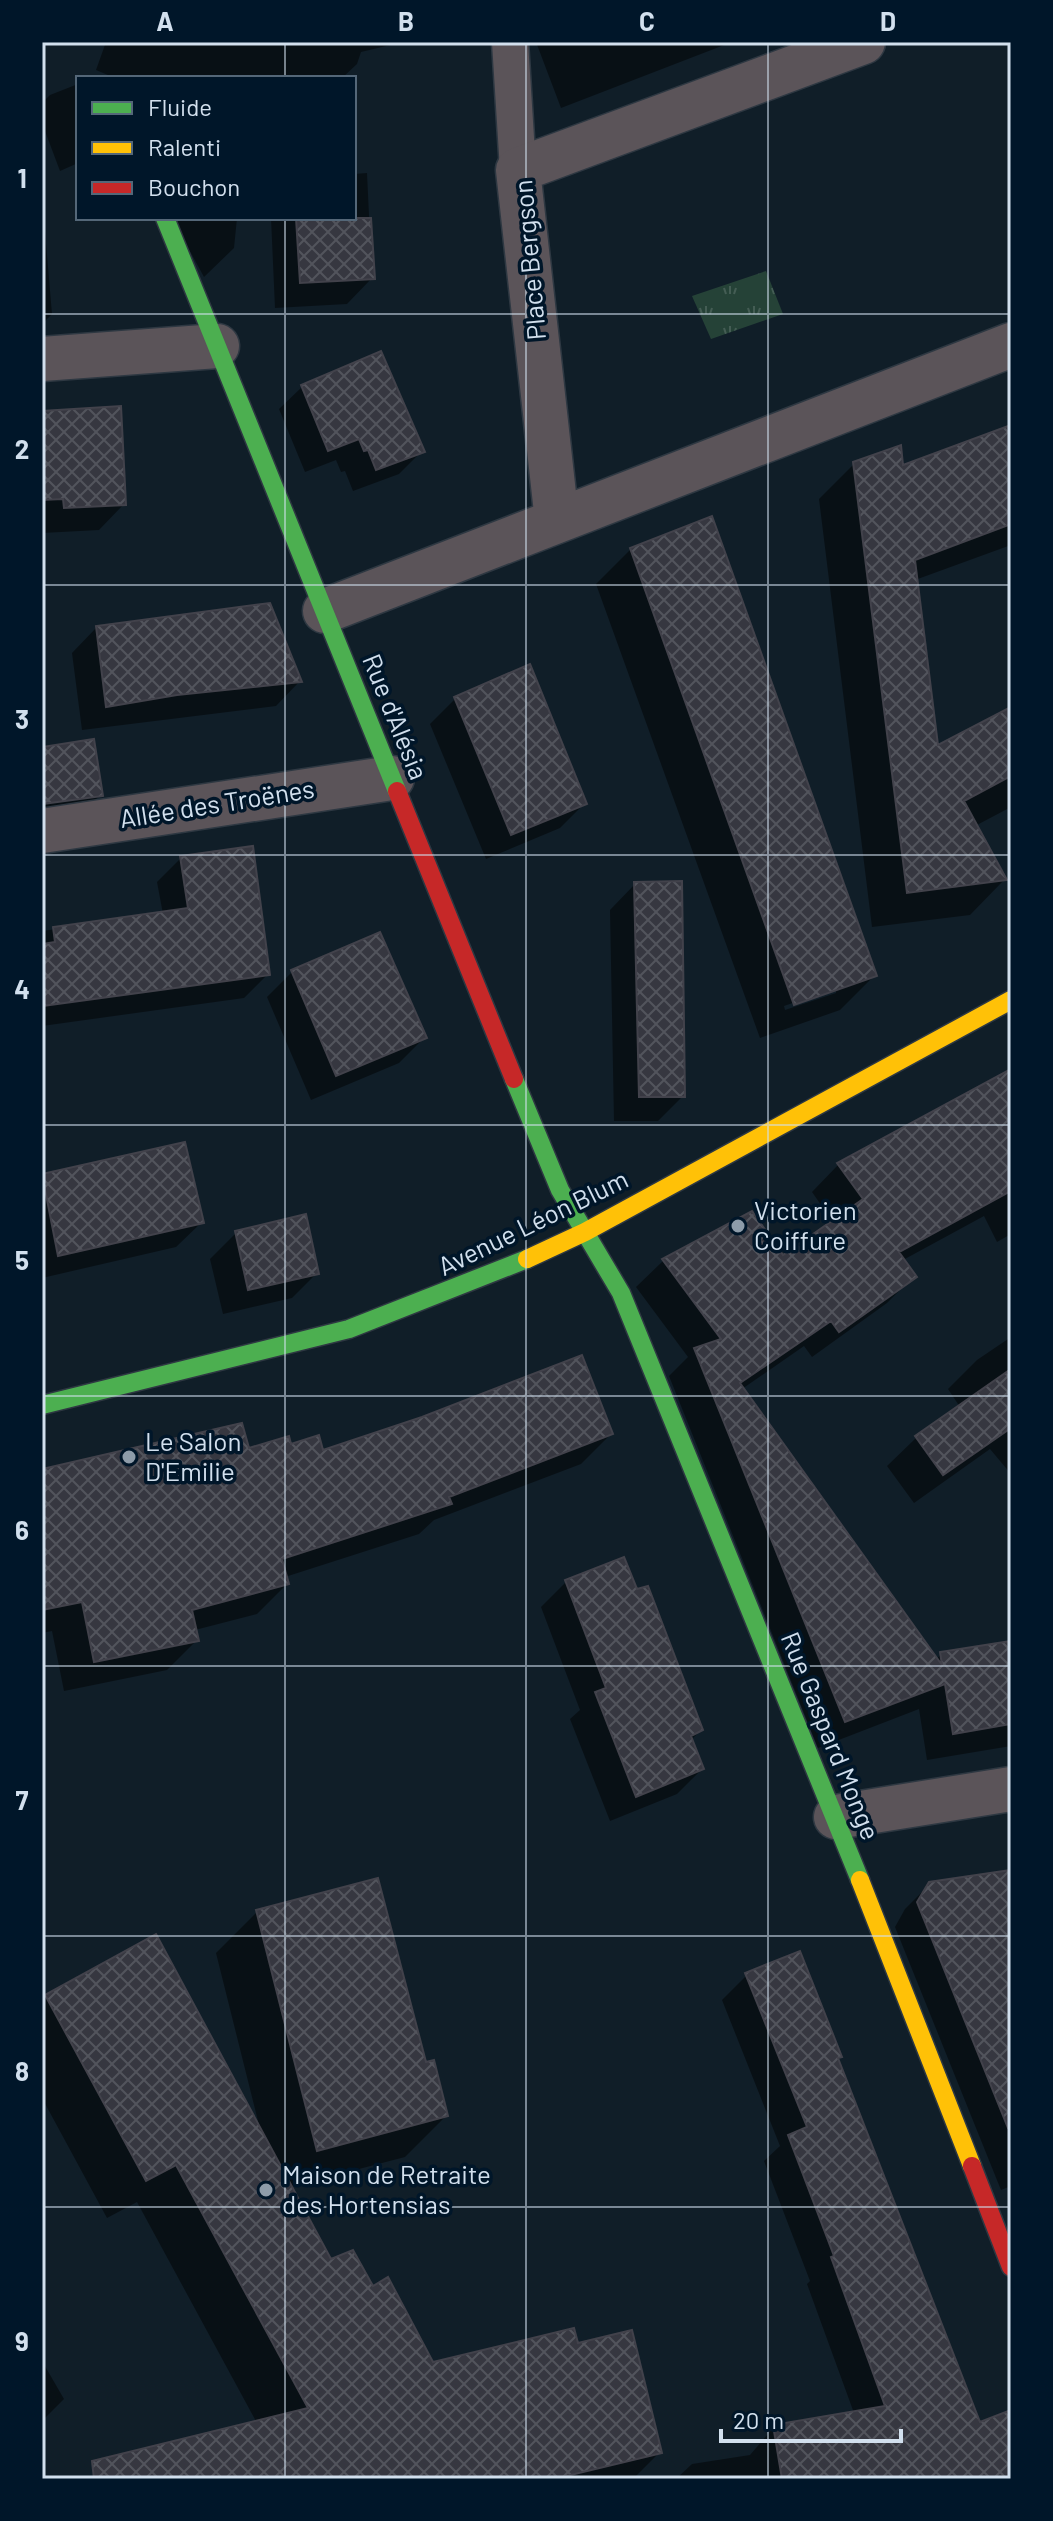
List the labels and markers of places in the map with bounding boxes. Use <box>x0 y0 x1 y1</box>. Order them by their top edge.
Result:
place label: Victorien Coiffure <box>754 1194 857 1255</box>
marker: Victorien Coiffure <box>729 1217 747 1235</box>
place label: Le Salon D'Emilie <box>145 1425 241 1486</box>
marker: Le Salon D'Emilie <box>120 1448 138 1466</box>
place label: Maison de Retraite des Hortensias <box>282 2158 491 2219</box>
marker: Maison de Retraite des Hortensias <box>257 2181 275 2199</box>

